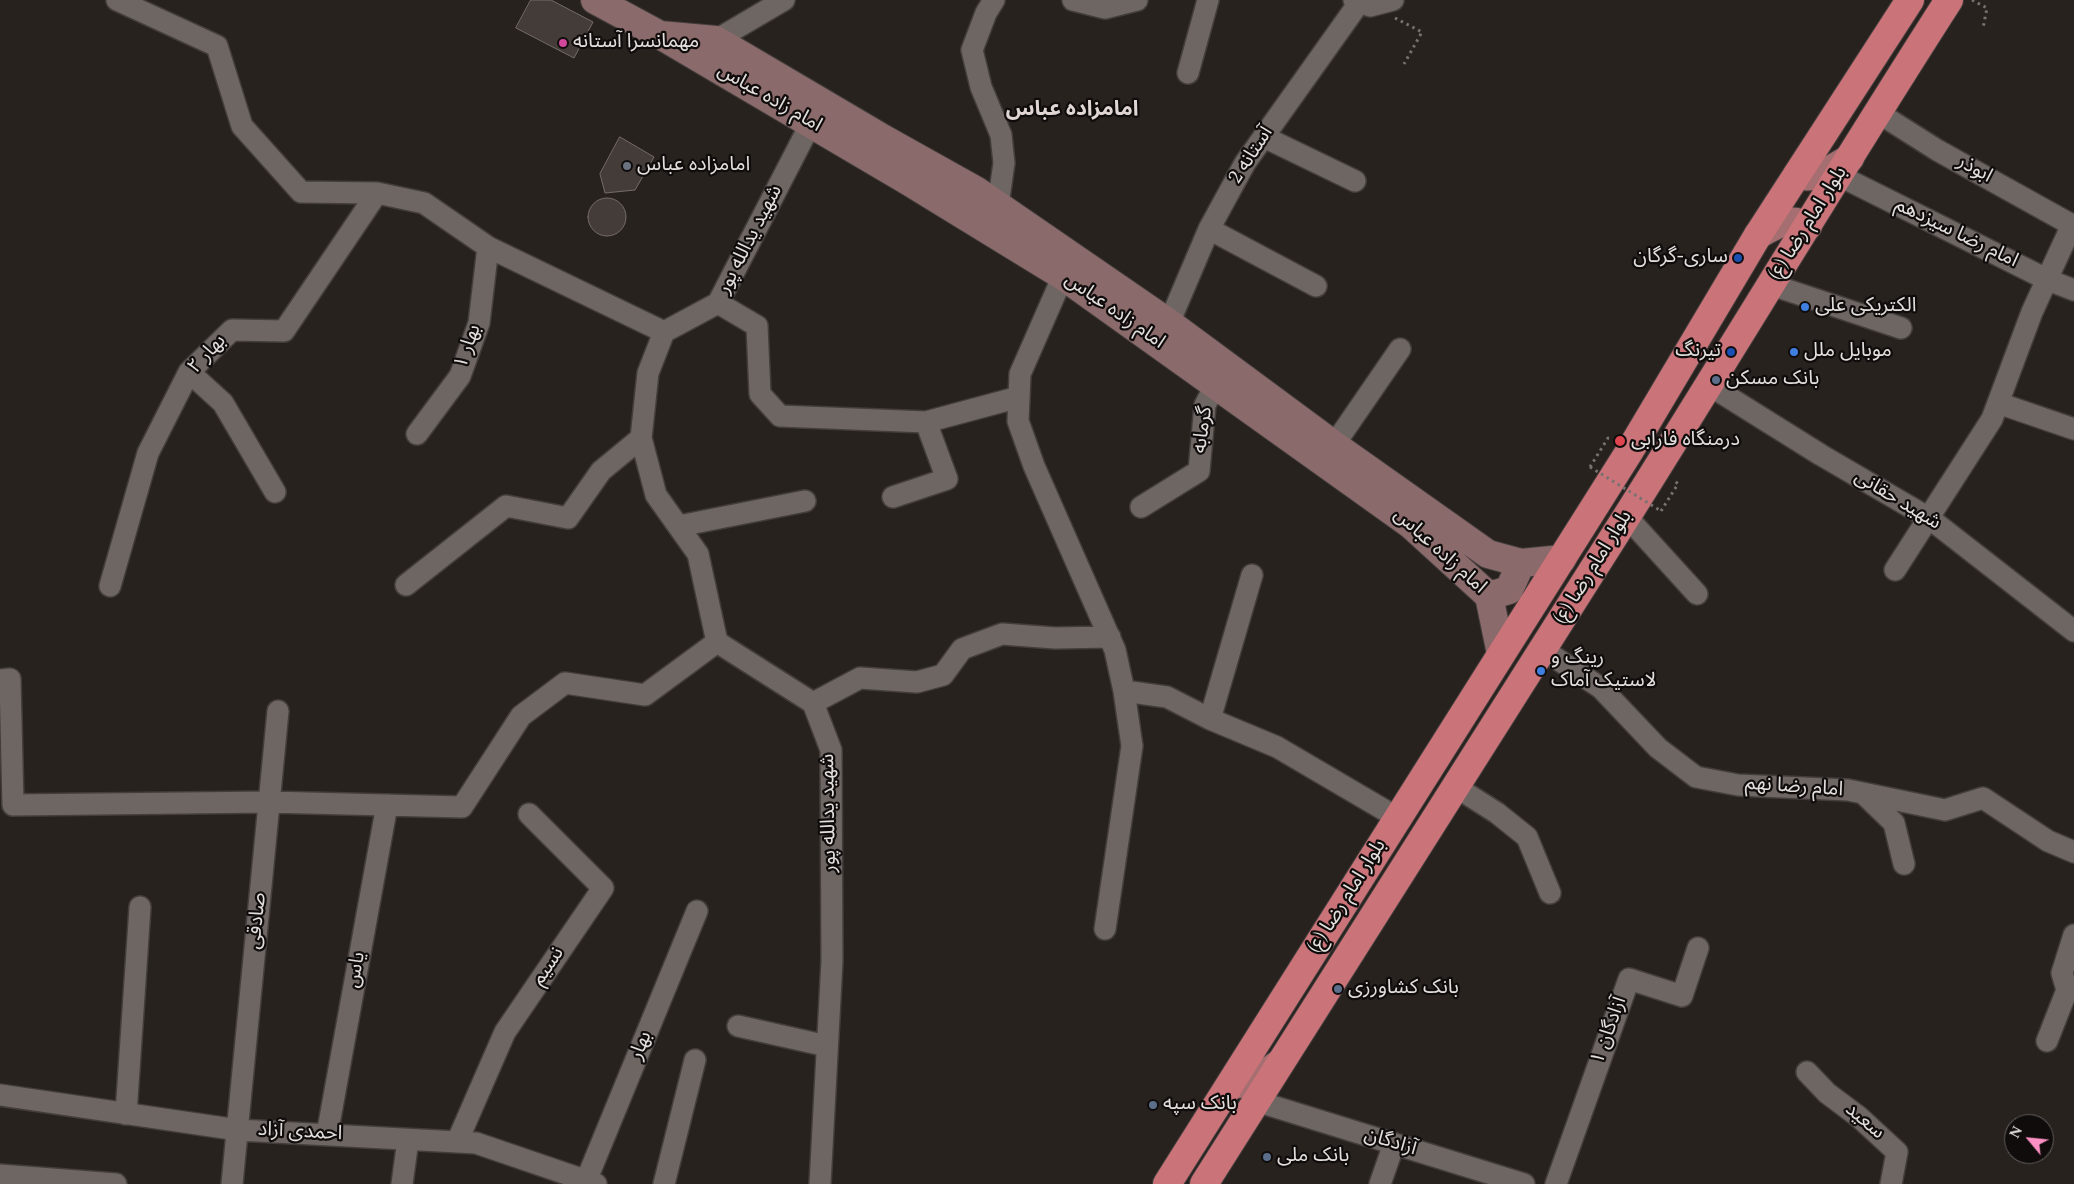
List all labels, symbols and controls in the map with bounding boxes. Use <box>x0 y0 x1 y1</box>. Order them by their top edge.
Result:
place label: مهمانسرا آستانه <box>573 31 699 55</box>
marker: مهمانسرا آستانه <box>557 37 569 49</box>
street label: امام زاده عباس <box>712 59 826 139</box>
district label: امامزاده عباس <box>1006 98 1138 124</box>
street label: آستانه 2 <box>1225 123 1279 189</box>
street label: ابوذر <box>1952 151 1996 189</box>
place label: امامزاده عباس <box>637 154 750 178</box>
marker: امامزاده عباس <box>621 160 633 172</box>
street label: بلوار امام رضا (ع) <box>1765 163 1853 285</box>
street label: شهید یدالله پور <box>713 182 789 298</box>
street label: امام رضا سیزدهم <box>1890 194 2022 274</box>
place label: ساری-گرگان <box>1633 246 1728 270</box>
marker: ساری-گرگان <box>1732 252 1744 264</box>
street label: امام زاده عباس <box>1059 269 1169 355</box>
place label: الکتریکی علی <box>1815 295 1917 319</box>
marker: الکتریکی علی <box>1799 301 1811 313</box>
street label: بهار ۱ <box>450 322 488 372</box>
street label: بهار ۲ <box>184 330 232 380</box>
place label: تیرنگ <box>1675 340 1721 364</box>
place label: موبایل ملل <box>1804 340 1892 364</box>
marker: تیرنگ <box>1725 346 1737 358</box>
marker: موبایل ملل <box>1788 346 1800 358</box>
place label: بانک مسکن <box>1726 368 1819 392</box>
marker: بانک مسکن <box>1710 374 1722 386</box>
street label: گرمابه <box>1189 405 1219 455</box>
place label: درمنگاه فارابی <box>1631 429 1740 453</box>
marker: درمنگاه فارابی <box>1613 434 1627 448</box>
street label: شهید حقانی <box>1849 466 1945 536</box>
street label: امام زاده عباس <box>1388 504 1490 600</box>
street label: بلوار امام رضا (ع) <box>1550 507 1638 629</box>
place label: رینگ و لاستیک آماک <box>1551 647 1656 694</box>
marker: رینگ و لاستیک آماک <box>1535 665 1547 677</box>
street label: شهید یدالله پور <box>817 753 843 873</box>
street label: امام رضا نهم <box>1744 773 1844 803</box>
street label: بلوار امام رضا (ع) <box>1304 836 1392 958</box>
street label: صادقی <box>243 891 273 951</box>
street label: نسیم <box>528 943 570 991</box>
street label: یاس <box>342 950 372 990</box>
place label: بانک کشاورزی <box>1348 977 1459 1001</box>
marker: بانک کشاورزی <box>1332 983 1344 995</box>
street label: آزادگان ۱ <box>1587 994 1633 1068</box>
street label: بهار <box>626 1028 658 1064</box>
place label: بانک سپه <box>1163 1093 1237 1117</box>
marker: بانک سپه <box>1147 1099 1159 1111</box>
street label: سعید <box>1839 1099 1889 1145</box>
north arrow <box>2004 1114 2054 1164</box>
street label: احمدی آزاد <box>257 1119 343 1147</box>
text: N <box>2004 1122 2028 1142</box>
street label: آزادگان <box>1361 1124 1419 1162</box>
place label: بانک ملی <box>1277 1145 1349 1169</box>
marker: بانک ملی <box>1261 1151 1273 1163</box>

